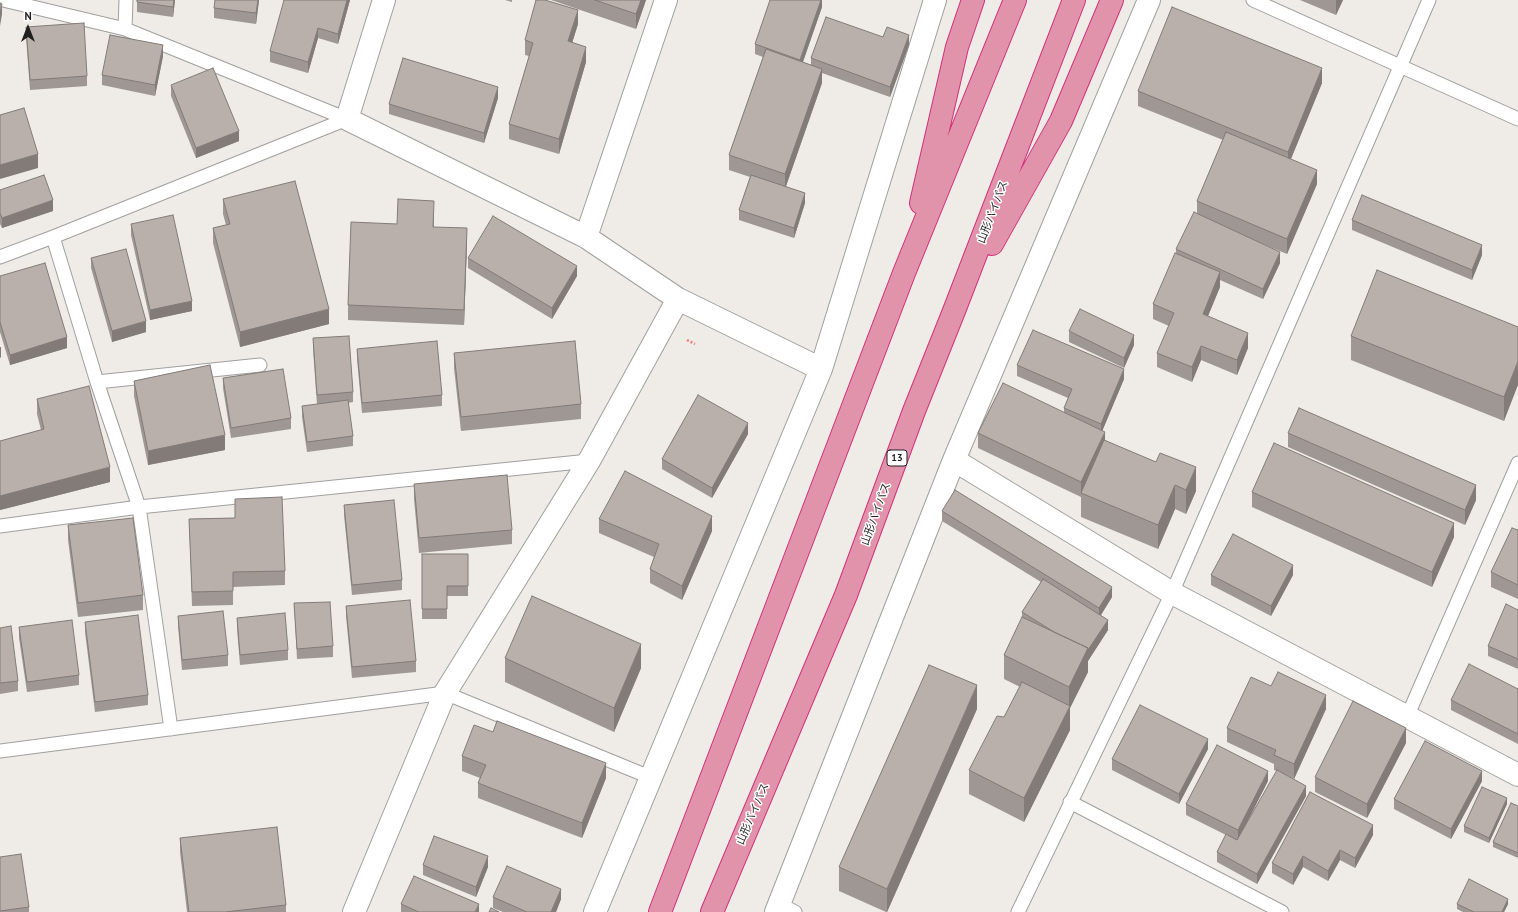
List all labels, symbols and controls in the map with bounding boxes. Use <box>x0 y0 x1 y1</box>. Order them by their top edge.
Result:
north arrow <box>8 8 48 48</box>
text: N <box>24 9 32 23</box>
street label: 山形バイパス <box>975 179 1011 245</box>
road number: 13 <box>887 450 907 466</box>
street label: 山形バイパス <box>859 481 893 547</box>
street label: 山形バイパス <box>734 781 772 847</box>

